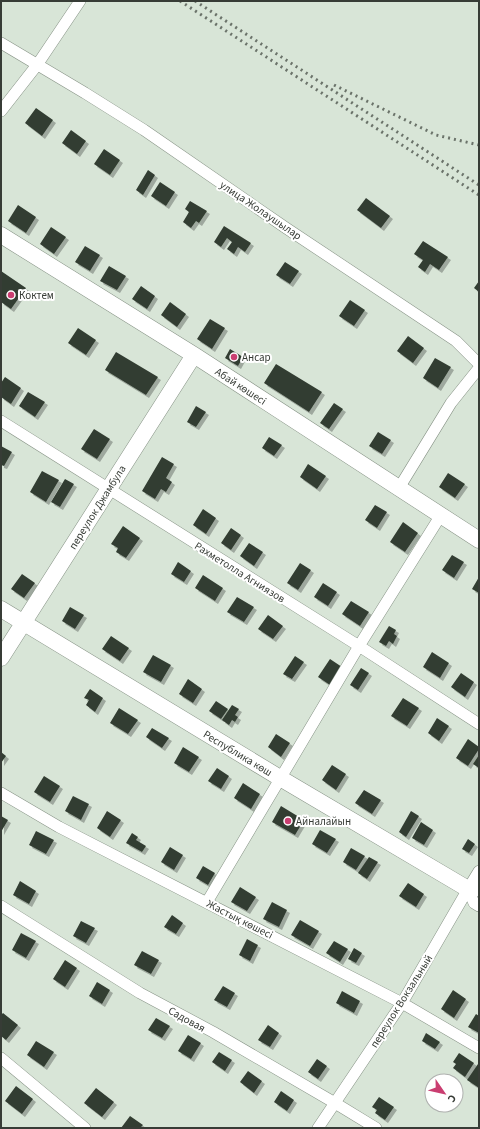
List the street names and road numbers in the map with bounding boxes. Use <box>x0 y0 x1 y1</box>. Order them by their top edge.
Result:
street label: улица Жолаушылар <box>217 177 305 243</box>
street label: Абай көшесі <box>212 364 269 409</box>
street label: переулок Джамбула <box>65 462 129 552</box>
street label: Рахметолла Агниязов <box>192 539 288 607</box>
street label: Республика көш <box>200 727 275 780</box>
street label: Жастық көшесі <box>204 896 276 943</box>
street label: переулок Вокзальный <box>367 952 436 1051</box>
street label: Садовая <box>165 1003 208 1036</box>

